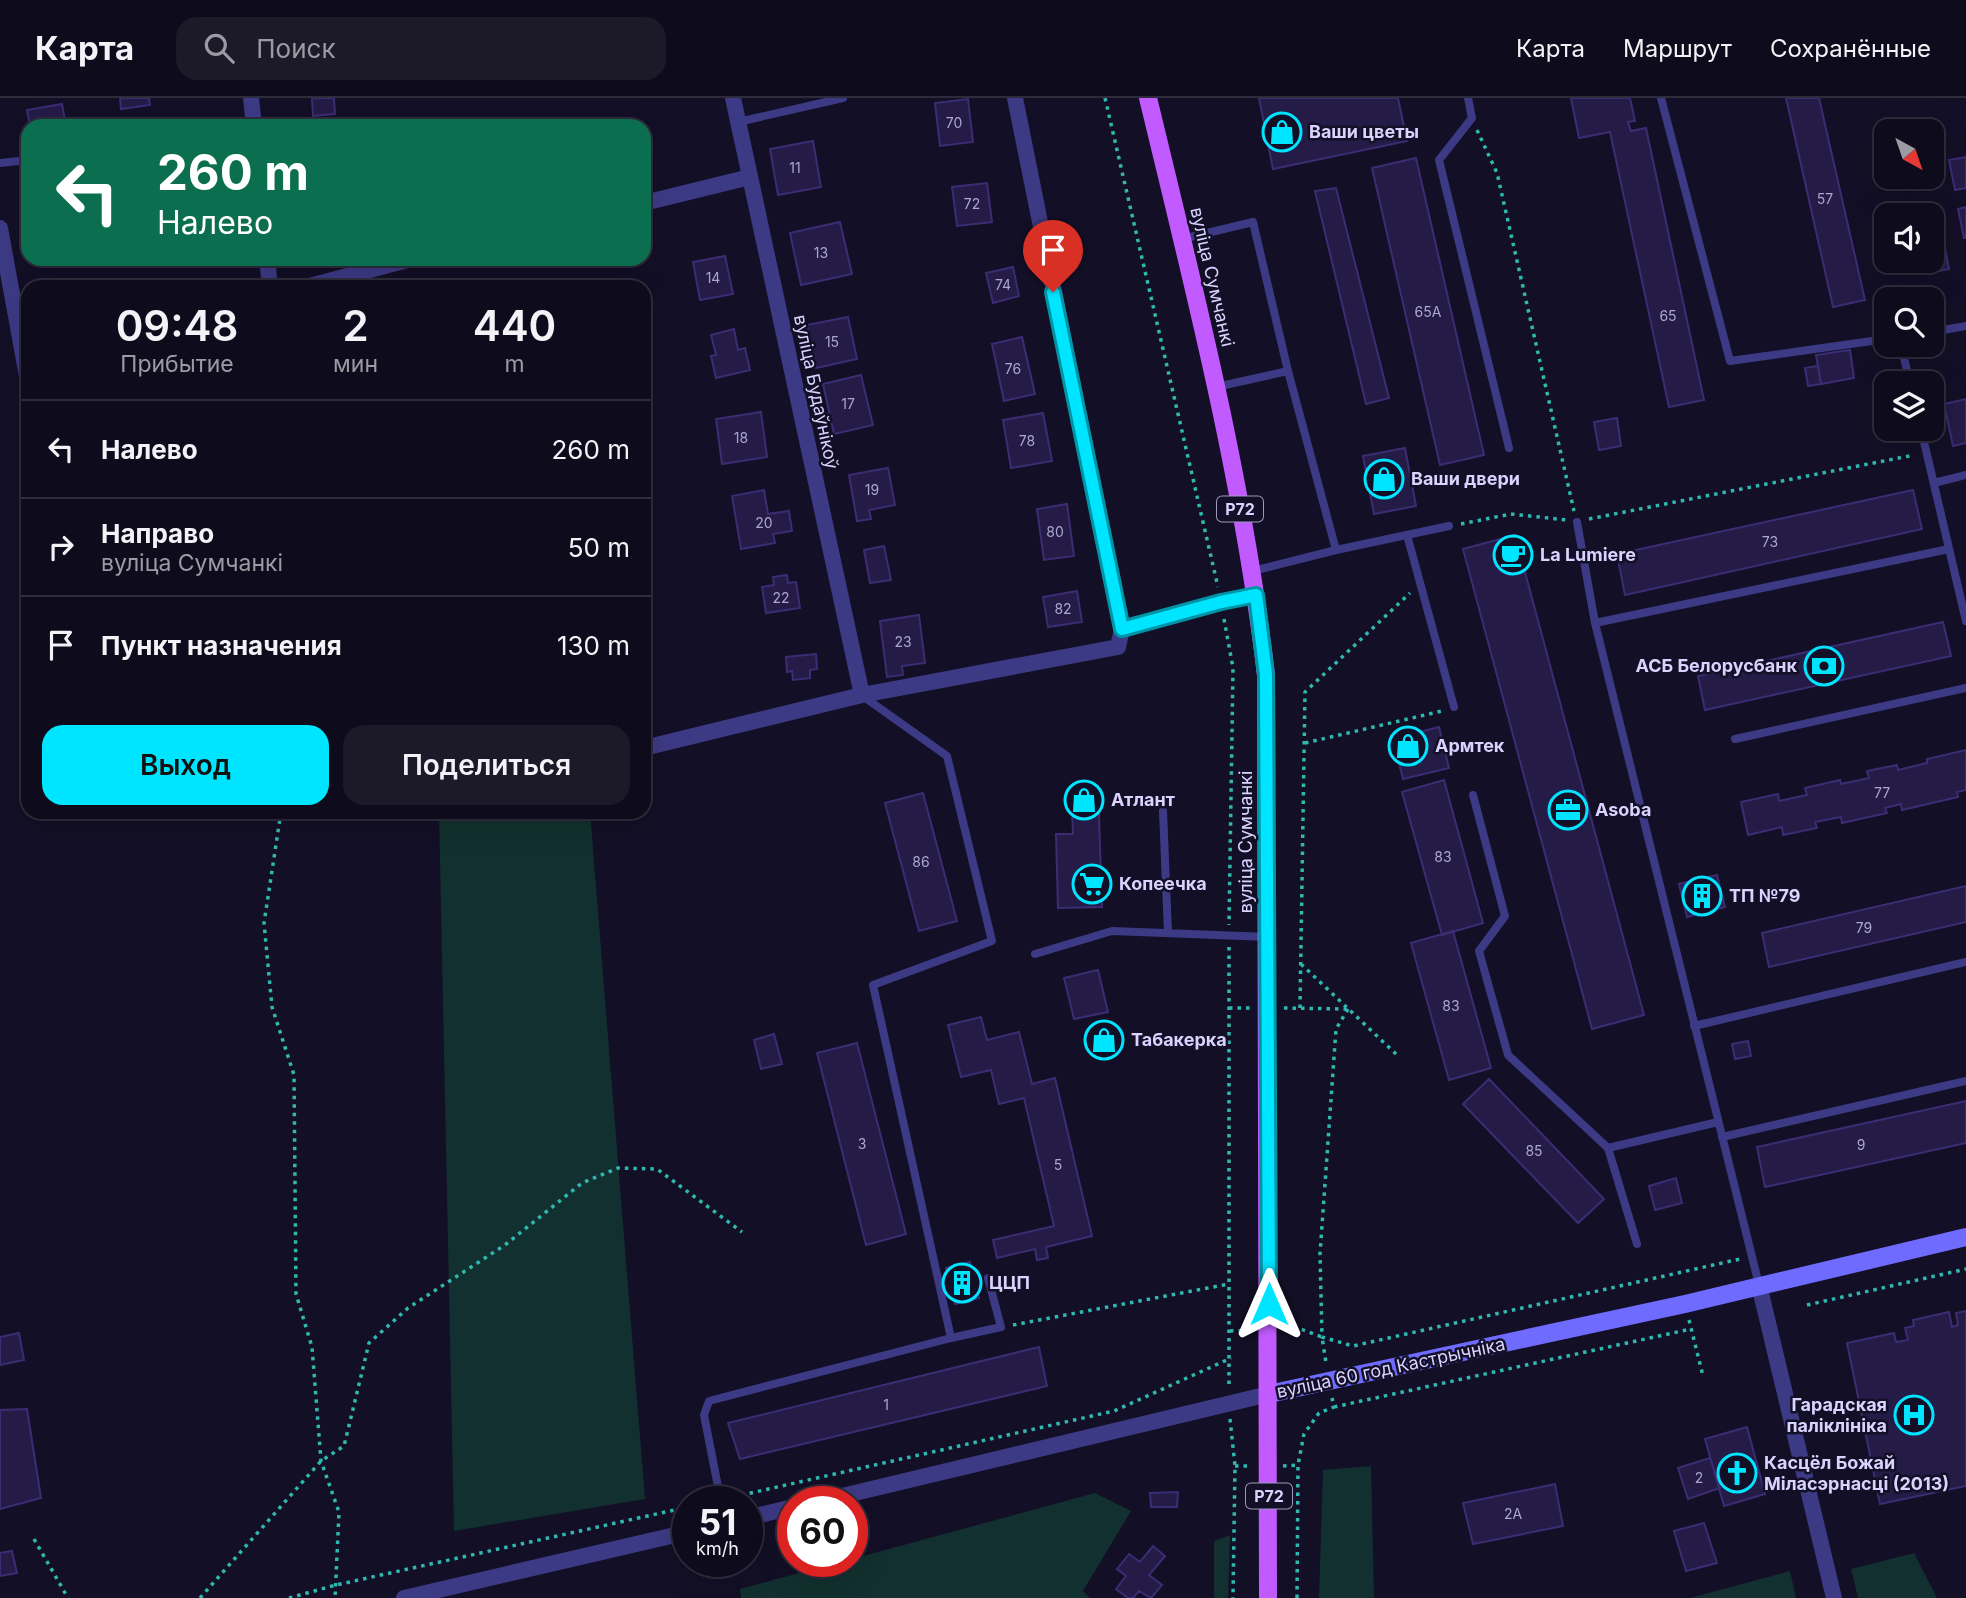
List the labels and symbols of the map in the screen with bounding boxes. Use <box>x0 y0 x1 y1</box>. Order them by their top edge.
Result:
shop icon: Ваши цветы <box>1261 111 1303 153</box>
house number: 70 <box>946 114 962 131</box>
north arrow <box>1874 119 1944 189</box>
place label: Ваши цветы <box>1309 121 1419 142</box>
house number: 11 <box>789 159 801 176</box>
house number: 57 <box>1817 190 1833 207</box>
house number: 72 <box>964 195 980 212</box>
street label: вуліца Сумчанкі <box>1186 205 1239 349</box>
pin <box>1023 220 1083 292</box>
house number: 13 <box>814 244 828 261</box>
house number: 14 <box>706 269 720 286</box>
house number: 74 <box>995 276 1011 293</box>
house number: 65А <box>1415 303 1442 320</box>
house number: 65 <box>1659 307 1677 324</box>
street label: вуліца Будаўнікоў <box>790 313 843 471</box>
house number: 15 <box>825 333 839 350</box>
house number: 76 <box>1005 360 1021 377</box>
house number: 17 <box>841 395 855 412</box>
house number: 18 <box>734 429 748 446</box>
house number: 78 <box>1019 432 1035 449</box>
shop icon: Ваши двери <box>1363 458 1405 500</box>
place label: Ваши двери <box>1411 468 1520 489</box>
house number: 19 <box>865 481 879 498</box>
road number: Р72 <box>1217 496 1263 522</box>
house number: 20 <box>755 514 773 531</box>
house number: 80 <box>1046 523 1064 540</box>
house number: 73 <box>1762 533 1778 550</box>
cafe icon: La Lumiere <box>1492 534 1534 576</box>
place label: La Lumiere <box>1540 544 1636 565</box>
house number: 22 <box>772 589 790 606</box>
house number: 82 <box>1054 600 1072 617</box>
house number: 23 <box>894 633 912 650</box>
bank icon: АСБ Белорусбанк <box>1803 645 1845 687</box>
place label: АСБ Белорусбанк <box>1636 655 1797 676</box>
shop icon: Армтек <box>1387 725 1429 767</box>
place label: Армтек <box>1435 735 1505 756</box>
street label: вуліца Сумчанкі <box>1235 771 1256 913</box>
shop icon: Атлант <box>1063 779 1105 821</box>
house number: 77 <box>1874 784 1890 801</box>
place label: Атлант <box>1111 789 1175 810</box>
office icon: Asoba <box>1547 789 1589 831</box>
place label: Asoba <box>1595 799 1651 820</box>
house number: 83 <box>1434 848 1452 865</box>
house number: 86 <box>912 853 930 870</box>
supermarket icon: Копеечка <box>1071 863 1113 905</box>
place label: Копеечка <box>1119 873 1207 894</box>
building icon: ТП №79 <box>1681 875 1723 917</box>
place label: ТП №79 <box>1729 885 1801 906</box>
house number: 79 <box>1856 919 1872 936</box>
house number: 83 <box>1442 997 1460 1014</box>
shop icon: Табакерка <box>1083 1019 1125 1061</box>
place label: Табакерка <box>1131 1029 1227 1050</box>
house number: 3 <box>858 1135 866 1152</box>
house number: 9 <box>1857 1136 1865 1153</box>
house number: 85 <box>1525 1142 1543 1159</box>
house number: 5 <box>1054 1156 1062 1173</box>
building icon: ЦЦП <box>941 1262 983 1304</box>
position arrow <box>1232 1267 1306 1341</box>
place label: ЦЦП <box>989 1272 1030 1293</box>
street label: вуліца 60 год Кастрычніка <box>1275 1333 1507 1402</box>
place label: Гарадская паліклініка <box>1786 1394 1887 1436</box>
hospital icon: Гарадская паліклініка <box>1893 1394 1935 1436</box>
house number: 1 <box>883 1396 889 1413</box>
church icon: Касцёл Божай Міласэрнасці (2013) <box>1716 1452 1758 1494</box>
place label: Касцёл Божай Міласэрнасці (2013) <box>1764 1452 1949 1494</box>
house number: 2 <box>1695 1469 1703 1486</box>
road number: Р72 <box>1246 1484 1292 1508</box>
speed limit sign: 60 <box>777 1486 868 1577</box>
house number: 2А <box>1504 1505 1522 1522</box>

